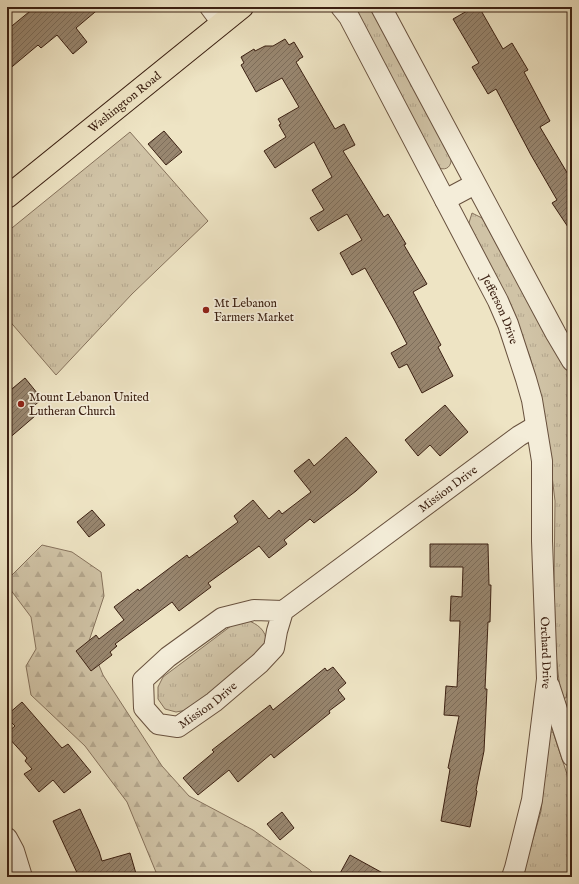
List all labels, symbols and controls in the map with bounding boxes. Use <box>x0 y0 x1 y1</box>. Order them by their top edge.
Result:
street label: Washington Road <box>85 68 164 136</box>
street label: Jefferson Drive <box>476 270 522 347</box>
place label: Mt Lebanon Farmers Market <box>214 296 294 325</box>
marker: Mt Lebanon Farmers Market <box>201 305 211 315</box>
place label: Mount Lebanon United Lutheran Church <box>29 390 150 419</box>
marker: Mount Lebanon United Lutheran Church <box>16 399 26 409</box>
street label: Mission Drive <box>415 462 481 516</box>
street label: Orchard Drive <box>537 616 555 690</box>
street label: Mission Drive <box>175 678 240 732</box>

